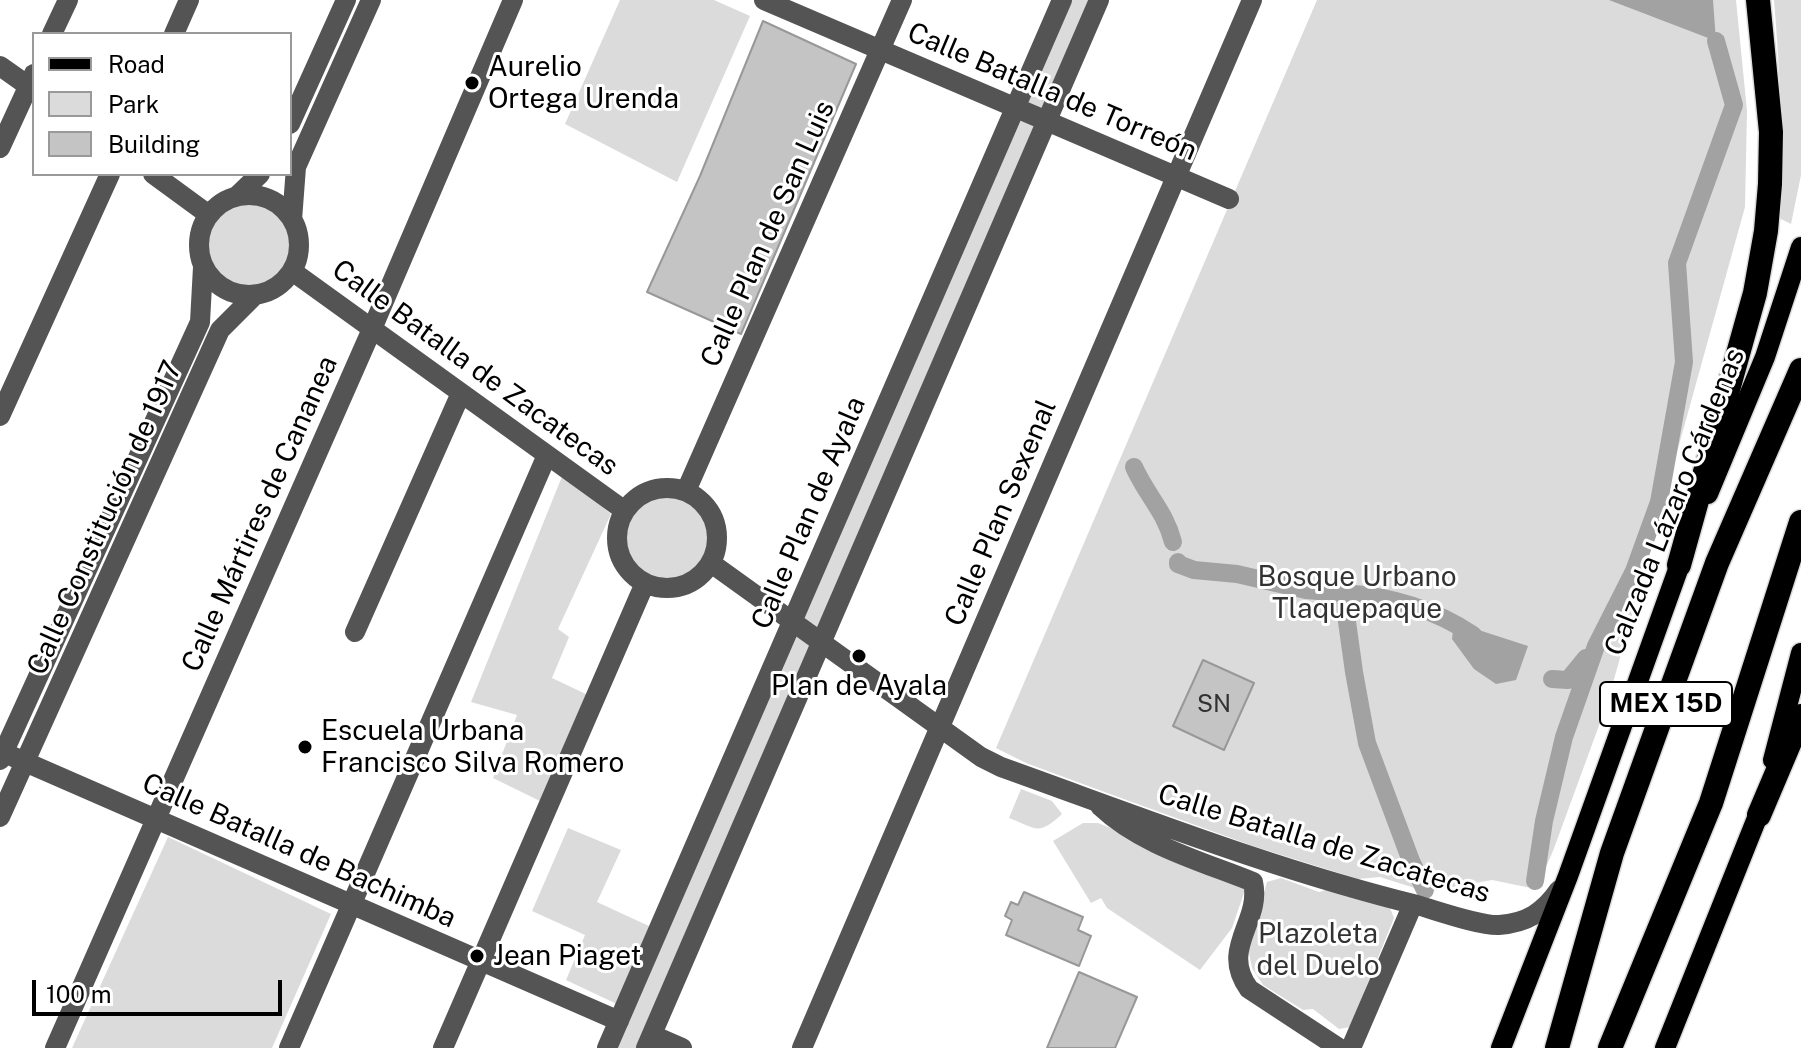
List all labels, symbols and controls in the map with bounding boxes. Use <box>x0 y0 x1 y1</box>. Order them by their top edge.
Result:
street label: Calle Batalla de Torreón <box>902 16 1202 168</box>
legend <box>32 32 292 176</box>
text: Road <box>108 50 165 78</box>
place label: Aurelio Ortega Urenda <box>488 50 679 116</box>
marker: Aurelio Ortega Urenda <box>463 74 481 92</box>
text: Park <box>108 90 159 118</box>
street label: Calle Plan de San Luis <box>694 96 842 372</box>
text: Building <box>108 130 200 158</box>
street label: Calle Batalla de Zacatecas <box>325 253 625 483</box>
street label: Calzada Lázaro Cárdenas <box>1598 343 1752 661</box>
street label: Calle Mártires de Cananea <box>175 351 345 677</box>
street label: Calle Constitución de 1917 <box>20 356 190 680</box>
street label: Calle Plan de Ayala <box>745 392 873 634</box>
street label: Calle Plan Sexenal <box>938 395 1064 631</box>
park label: Bosque Urbano Tlaquepaque <box>1258 560 1456 626</box>
marker: Plan de Ayala <box>850 647 868 665</box>
place label: Plan de Ayala <box>771 669 947 703</box>
road number: MEX 15D <box>1600 682 1732 726</box>
house number: SN <box>1197 691 1231 719</box>
place label: Escuela Urbana Francisco Silva Romero <box>321 714 624 780</box>
marker: Escuela Urbana Francisco Silva Romero <box>296 738 314 756</box>
street label: Calle Batalla de Bachimba <box>137 767 461 935</box>
street label: Calle Batalla de Zacatecas <box>1154 777 1494 911</box>
park label: Plazoleta del Duelo <box>1257 917 1379 983</box>
place label: Jean Piaget <box>493 939 641 973</box>
marker: Jean Piaget <box>468 947 486 965</box>
scale bar <box>36 964 286 1014</box>
text: 100 m <box>46 980 112 1008</box>

